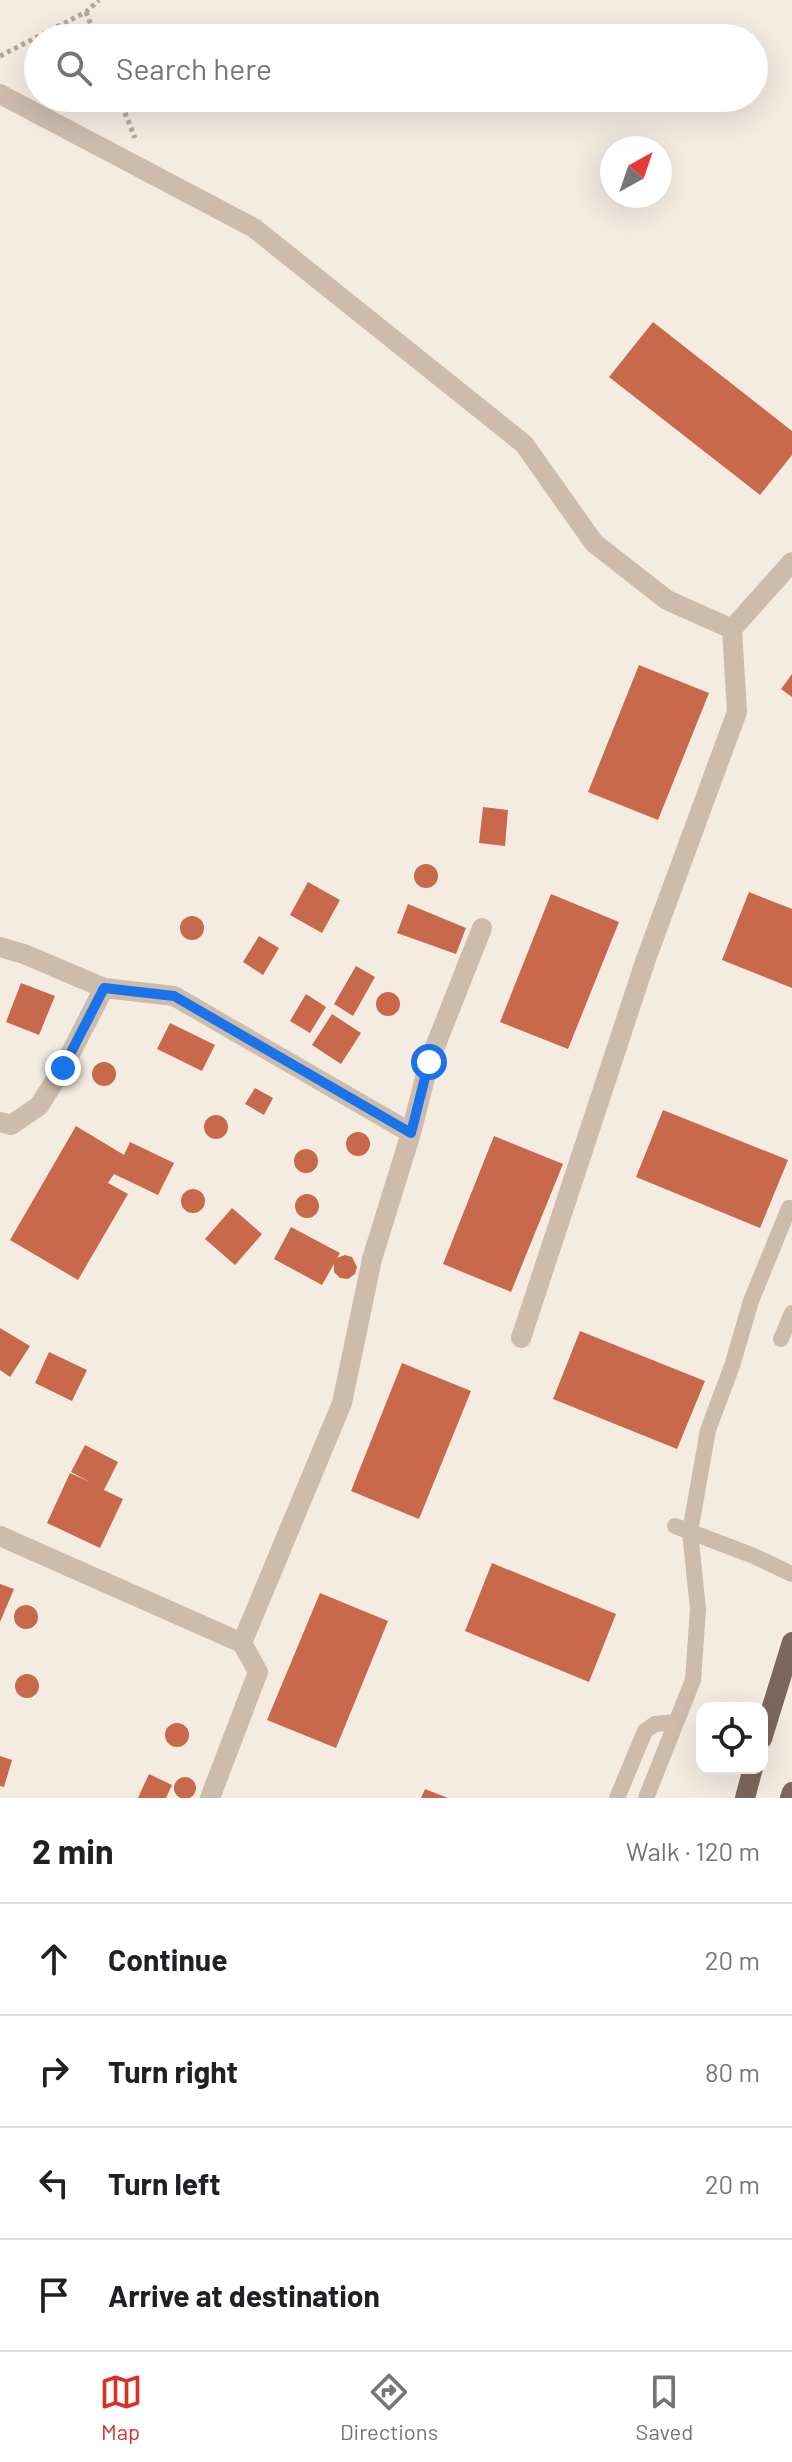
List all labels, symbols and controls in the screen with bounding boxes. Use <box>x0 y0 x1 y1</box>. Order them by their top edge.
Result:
search box <box>24 24 768 112</box>
icon: search <box>52 46 96 90</box>
text: Search here <box>116 50 272 86</box>
north arrow <box>600 136 672 208</box>
route start <box>411 1044 447 1080</box>
route end <box>45 1050 81 1086</box>
map controls <box>696 1702 768 1774</box>
button: locate <box>696 1702 768 1774</box>
text: 2 min <box>32 1830 114 1871</box>
text: Walk · 120 m <box>626 1835 760 1866</box>
icon: ahead <box>32 1937 76 1981</box>
text: Continue <box>108 1941 228 1977</box>
text: 20 m <box>705 1944 760 1975</box>
icon: right <box>32 2049 76 2093</box>
text: Turn right <box>108 2053 238 2089</box>
text: 80 m <box>705 2056 760 2087</box>
icon: left <box>32 2161 76 2205</box>
text: Turn left <box>108 2165 221 2201</box>
text: 20 m <box>705 2168 760 2199</box>
icon: arrive <box>32 2273 76 2317</box>
text: Arrive at destination <box>108 2277 380 2313</box>
tab: Map <box>99 2370 143 2444</box>
tab: Directions <box>340 2370 438 2444</box>
tab: Saved <box>636 2370 693 2444</box>

